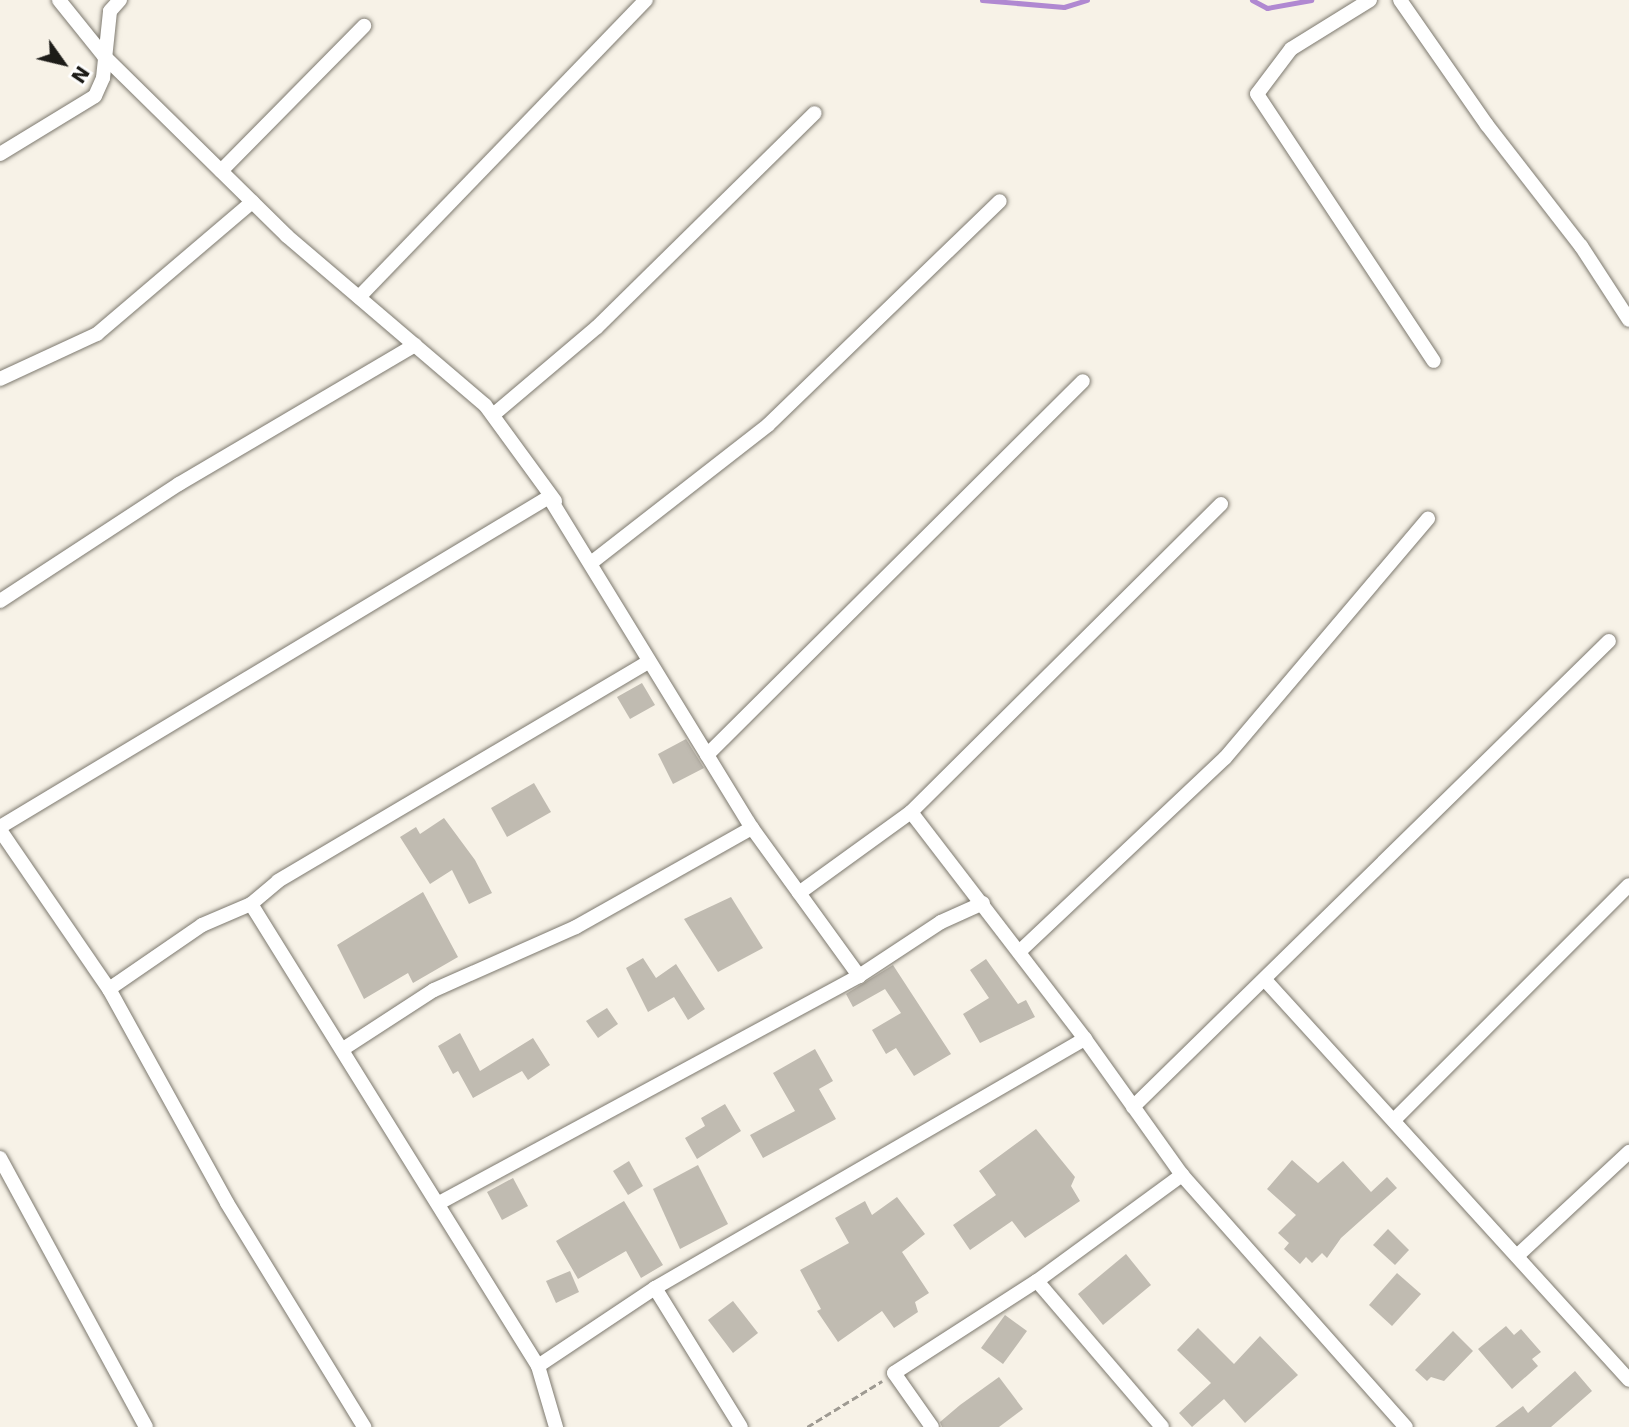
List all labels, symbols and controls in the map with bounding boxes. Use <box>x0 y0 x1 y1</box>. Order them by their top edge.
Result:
north arrow <box>28 28 98 98</box>
text: N <box>67 62 94 87</box>

